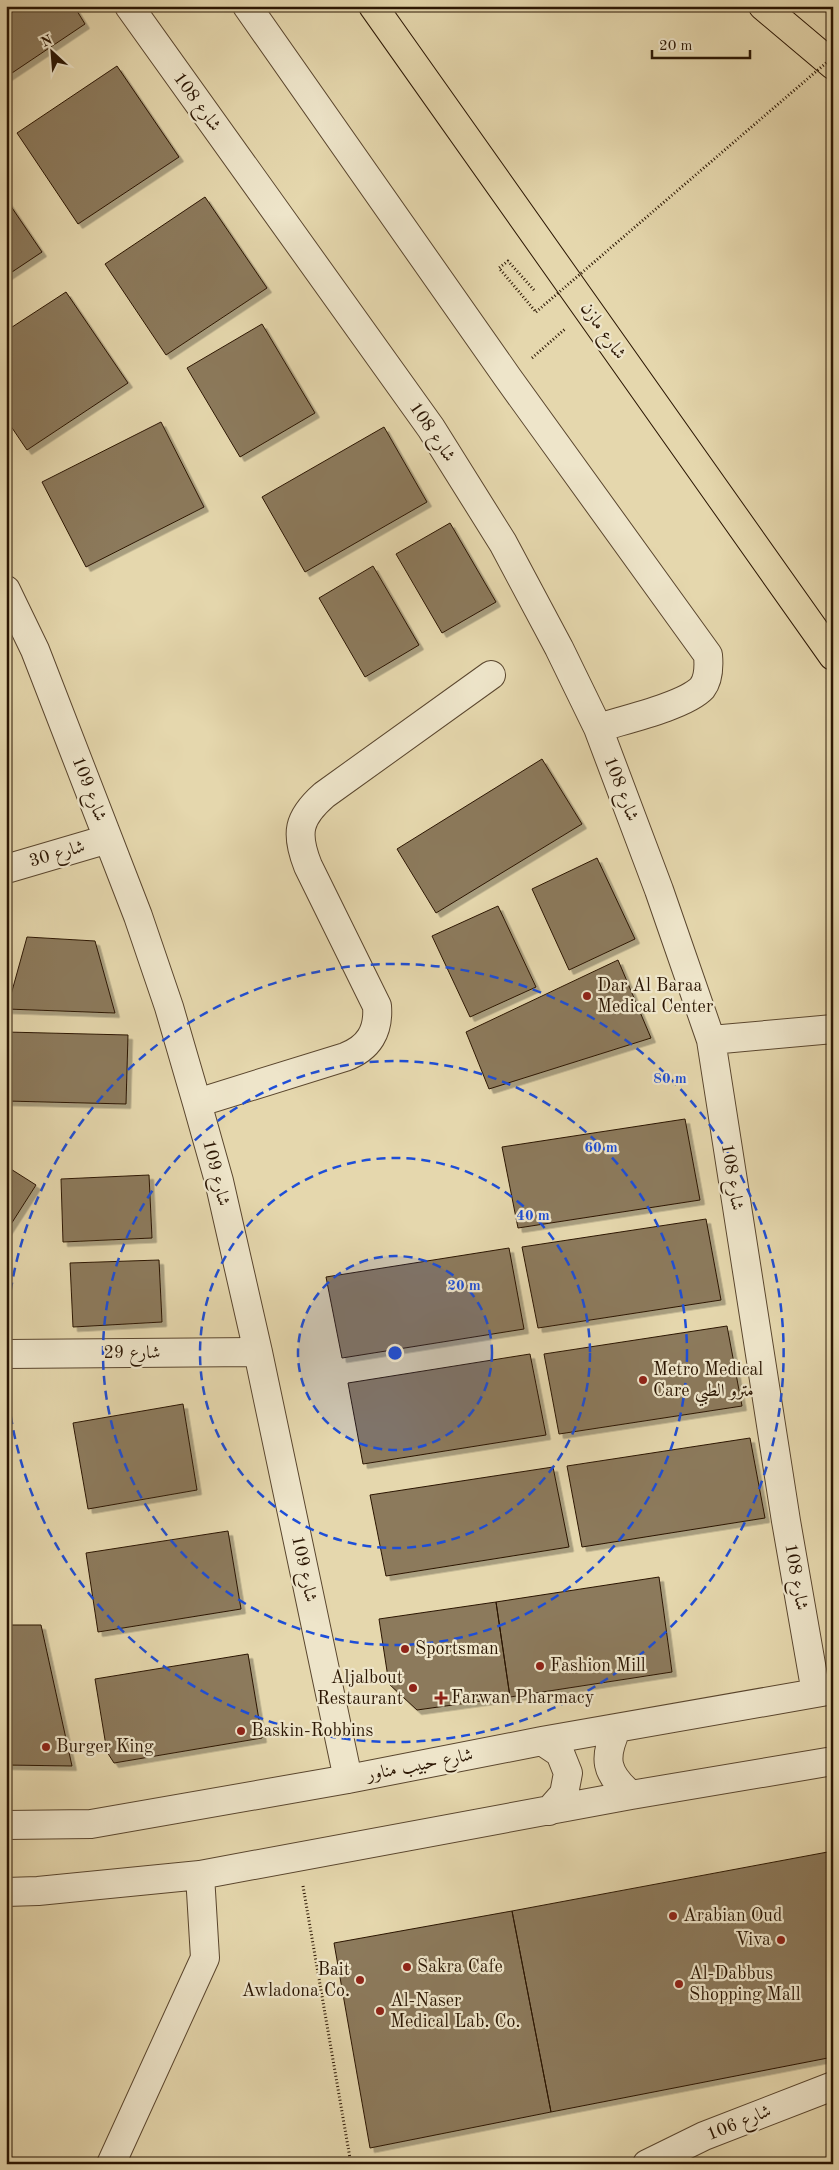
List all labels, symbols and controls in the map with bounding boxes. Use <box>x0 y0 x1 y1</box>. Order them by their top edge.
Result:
north arrow <box>28 28 78 78</box>
scale bar <box>652 28 749 60</box>
text: N <box>39 32 55 50</box>
text: 20 m <box>659 39 693 54</box>
street label: شارع 108 <box>166 69 224 138</box>
street label: شارع مازن <box>573 299 629 366</box>
street label: شارع 108 <box>401 399 458 468</box>
street label: شارع 109 <box>64 754 110 826</box>
street label: شارع 108 <box>596 754 642 826</box>
street label: شارع 30 <box>27 837 88 875</box>
place label: Dar Al Baraa Medical Center <box>597 977 714 1016</box>
marker: Dar Al Baraa Medical Center <box>581 990 593 1002</box>
text: 80 m <box>653 1072 687 1087</box>
street label: شارع 109 <box>194 1138 233 1209</box>
text: 60 m <box>584 1141 618 1156</box>
street label: شارع 108 <box>713 1142 746 1213</box>
text: 40 m <box>516 1209 550 1224</box>
text: 20 m <box>447 1279 481 1294</box>
street label: شارع 29 <box>103 1344 161 1367</box>
centre of rings <box>386 1344 404 1362</box>
place label: Metro Medical Care مترو الطبي <box>653 1361 763 1407</box>
marker: Metro Medical Care مترو الطبي <box>637 1374 649 1386</box>
street label: شارع 109 <box>283 1534 320 1605</box>
street label: شارع 108 <box>776 1542 811 1613</box>
place label: Sportsman <box>415 1640 499 1658</box>
marker: Sportsman <box>399 1643 411 1655</box>
place label: Fashion Mill <box>550 1657 646 1675</box>
marker: Fashion Mill <box>534 1660 546 1672</box>
place label: Aljalbout Restaurant <box>317 1669 403 1708</box>
marker: Aljalbout Restaurant <box>407 1682 419 1694</box>
place label: Farwan Pharmacy <box>451 1689 595 1707</box>
marker: Farwan Pharmacy <box>435 1692 447 1704</box>
place label: Baskin-Robbins <box>251 1722 374 1740</box>
marker: Baskin-Robbins <box>235 1725 247 1737</box>
place label: Burger King <box>56 1738 154 1756</box>
marker: Burger King <box>40 1741 52 1753</box>
street label: شارع حبيب مناور <box>363 1746 476 1789</box>
place label: Arabian Oud <box>683 1907 782 1925</box>
marker: Arabian Oud <box>667 1910 679 1922</box>
place label: Viva <box>735 1931 771 1949</box>
marker: Viva <box>775 1934 787 1946</box>
place label: Sakra Cafe <box>417 1958 503 1976</box>
place label: Bait Awladona Co. <box>242 1961 350 2000</box>
marker: Sakra Cafe <box>401 1961 413 1973</box>
place label: Al-Dabbus Shopping Mall <box>689 1965 801 2004</box>
marker: Bait Awladona Co. <box>354 1974 366 1986</box>
marker: Al-Dabbus Shopping Mall <box>673 1978 685 1990</box>
place label: Al-Naser Medical Lab. Co. <box>390 1992 521 2031</box>
marker: Al-Naser Medical Lab. Co. <box>374 2005 386 2017</box>
street label: شارع 106 <box>704 2102 776 2149</box>

